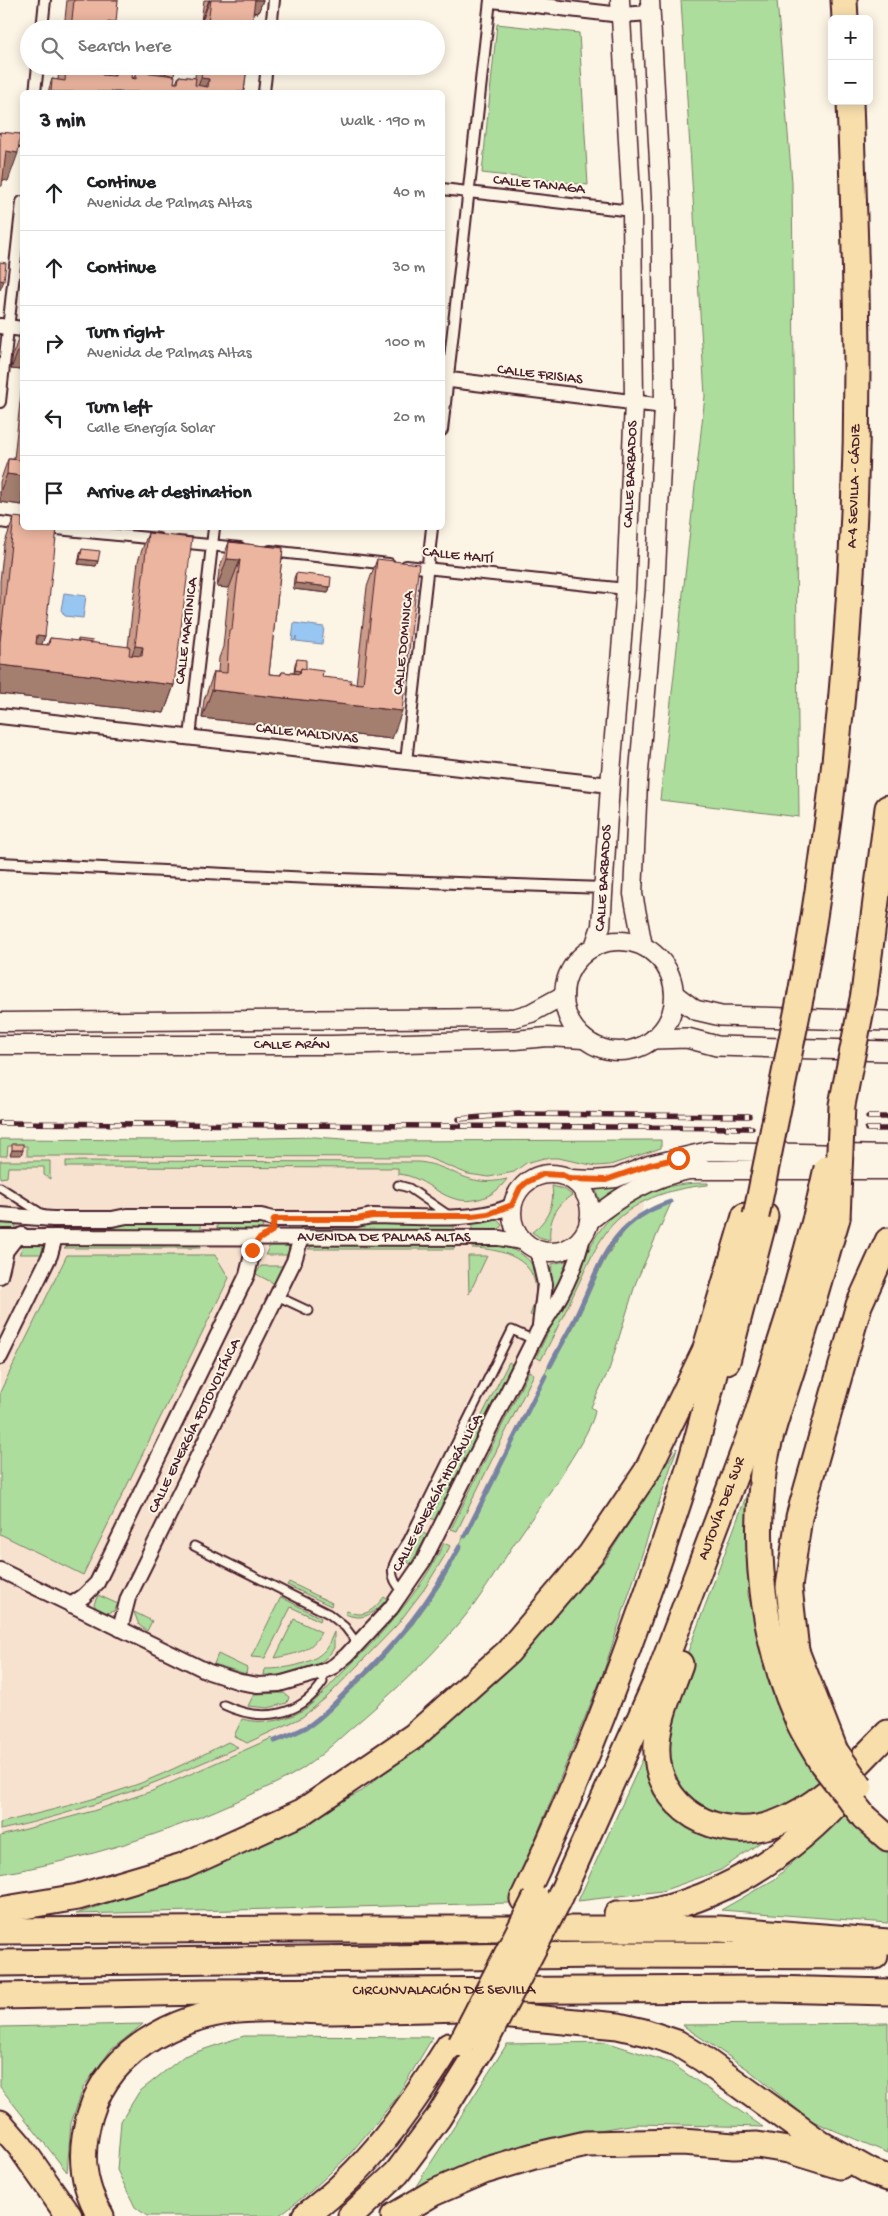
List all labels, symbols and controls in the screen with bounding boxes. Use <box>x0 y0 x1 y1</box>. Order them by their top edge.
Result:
map controls <box>828 15 873 105</box>
button: + <box>828 15 873 60</box>
search box <box>20 20 445 75</box>
icon: search <box>38 34 66 62</box>
text: Search here <box>78 36 172 59</box>
button: − <box>828 60 873 105</box>
text: 3 min <box>40 110 85 135</box>
text: Walk · 190 m <box>341 113 425 132</box>
street label: CALLE TANAGA <box>492 171 587 199</box>
text: Continue <box>87 172 156 195</box>
icon: ahead <box>40 179 68 207</box>
text: 40 m <box>393 184 425 203</box>
text: Avenida de Palmas Altas <box>87 195 252 214</box>
icon: ahead <box>40 254 68 282</box>
text: Continue <box>87 257 156 280</box>
text: 30 m <box>392 259 425 278</box>
text: Turn right <box>87 322 163 345</box>
icon: right <box>40 329 68 357</box>
text: 100 m <box>385 334 425 353</box>
text: Avenida de Palmas Altas <box>87 345 252 364</box>
street label: CALLE FRISIAS <box>496 361 584 389</box>
text: Turn left <box>87 397 151 420</box>
icon: left <box>40 404 68 432</box>
text: 20 m <box>393 409 425 428</box>
text: Calle Energía Solar <box>87 420 214 439</box>
street label: CALLE BARBADOS <box>620 420 642 528</box>
street label: A-4 SEVILLA - CÁDIZ <box>843 424 866 549</box>
icon: arrive <box>40 479 68 507</box>
text: Arrive at destination <box>87 482 251 505</box>
street label: CALLE HAITÍ <box>422 543 495 569</box>
street label: CALLE MARTINICA <box>172 575 203 686</box>
street label: CALLE DOMINICA <box>390 589 419 696</box>
street label: CALLE MALDIVAS <box>255 720 359 748</box>
street label: CALLE BARBADOS <box>591 824 616 934</box>
street label: CALLE ARÁN <box>254 1036 330 1054</box>
route start <box>667 1147 690 1170</box>
street label: AVENIDA DE PALMAS ALTAS <box>297 1229 471 1247</box>
route end <box>241 1239 264 1262</box>
street label: CALLE ENERGÍA FOTOVOLTÁICA <box>145 1335 246 1516</box>
street label: CALLE ENERGÍA HIDRÁULICA <box>389 1410 488 1575</box>
street label: AUTOVÍA DEL SUR <box>695 1454 750 1563</box>
street label: CIRCUNVALACIÓN DE SEVILLA <box>353 1981 537 2000</box>

